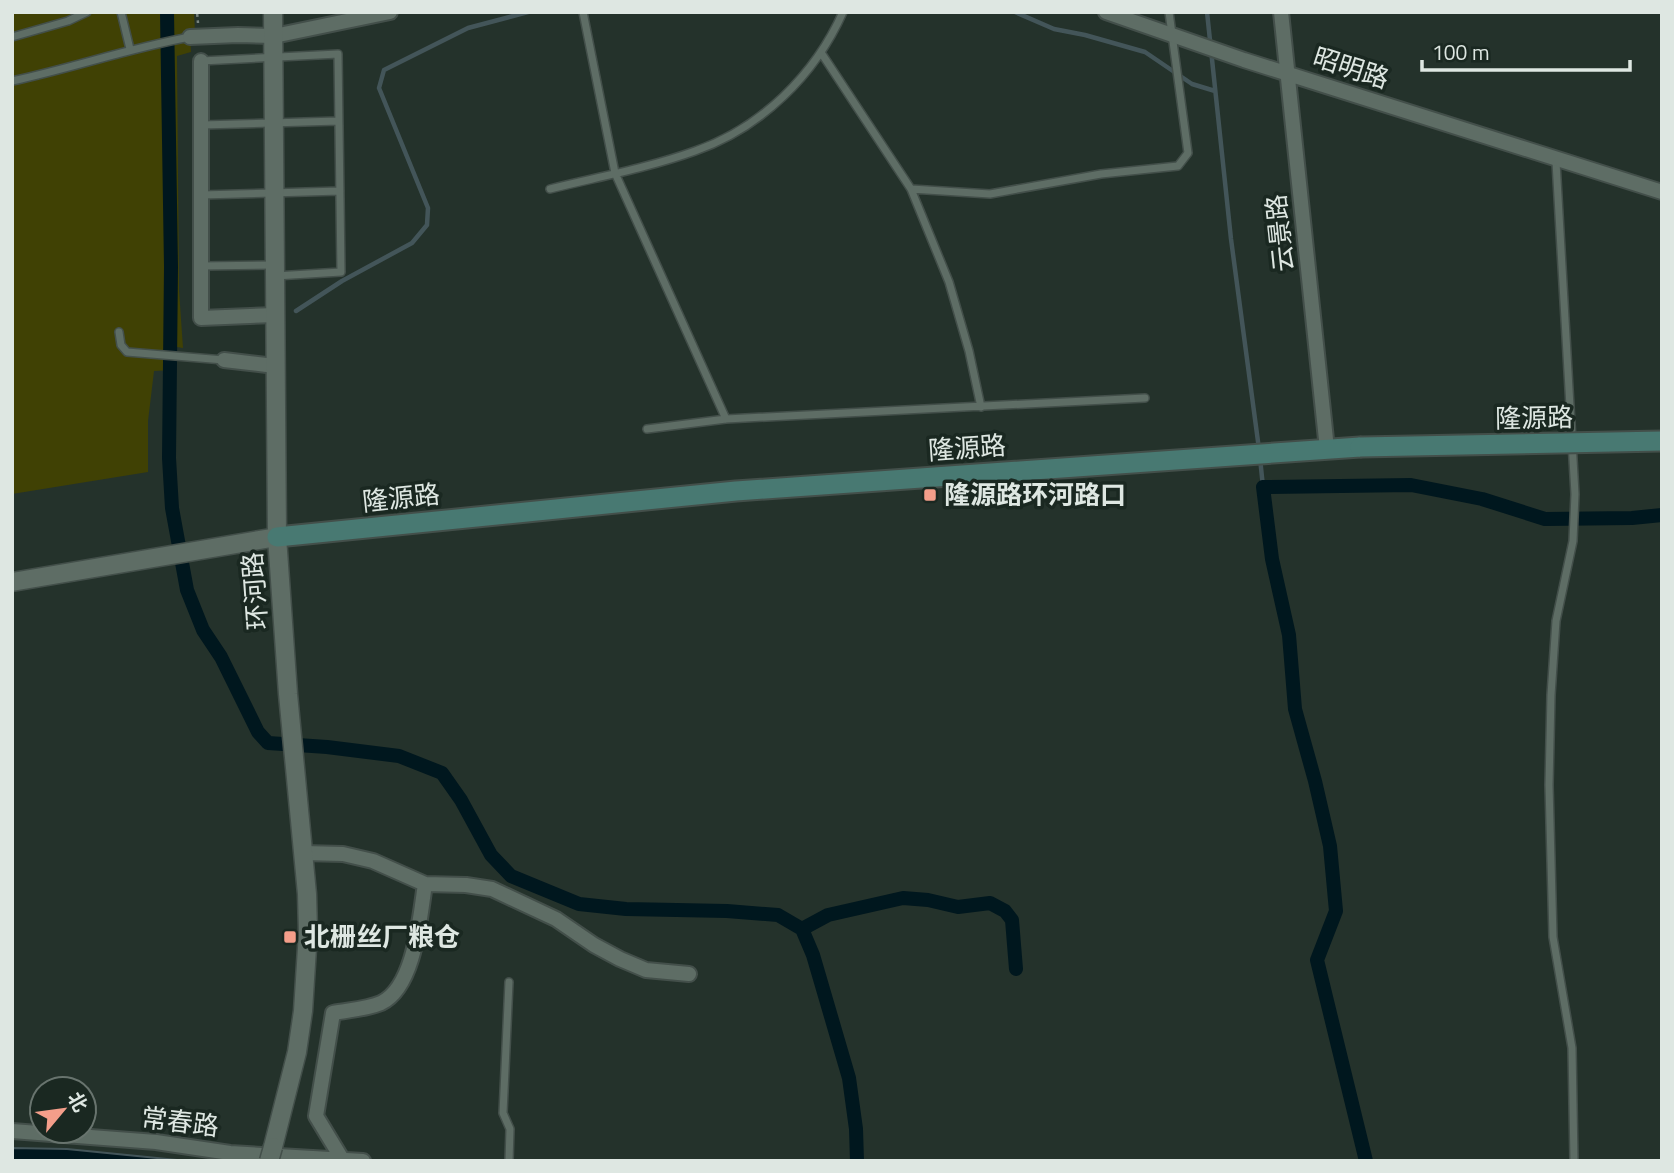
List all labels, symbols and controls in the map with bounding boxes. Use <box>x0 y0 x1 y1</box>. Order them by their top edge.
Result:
scale bar <box>1422 28 1630 72</box>
text: 100 m <box>1432 36 1489 68</box>
street label: 昭明路 <box>1308 37 1394 98</box>
street label: 云景路 <box>1256 192 1303 274</box>
street label: 隆源路 <box>1495 397 1573 438</box>
street label: 隆源路 <box>927 425 1007 470</box>
street label: 隆源路 <box>360 474 442 521</box>
place label: 隆源路环河路口 <box>944 475 1126 514</box>
marker: 隆源路环河路口 <box>922 487 938 503</box>
street label: 环河路 <box>232 551 277 631</box>
place label: 北栅丝厂粮仓 <box>304 917 460 956</box>
marker: 北栅丝厂粮仓 <box>282 929 298 945</box>
north arrow <box>28 1075 98 1145</box>
text: 北 <box>61 1086 96 1117</box>
street label: 常春路 <box>139 1097 221 1146</box>

